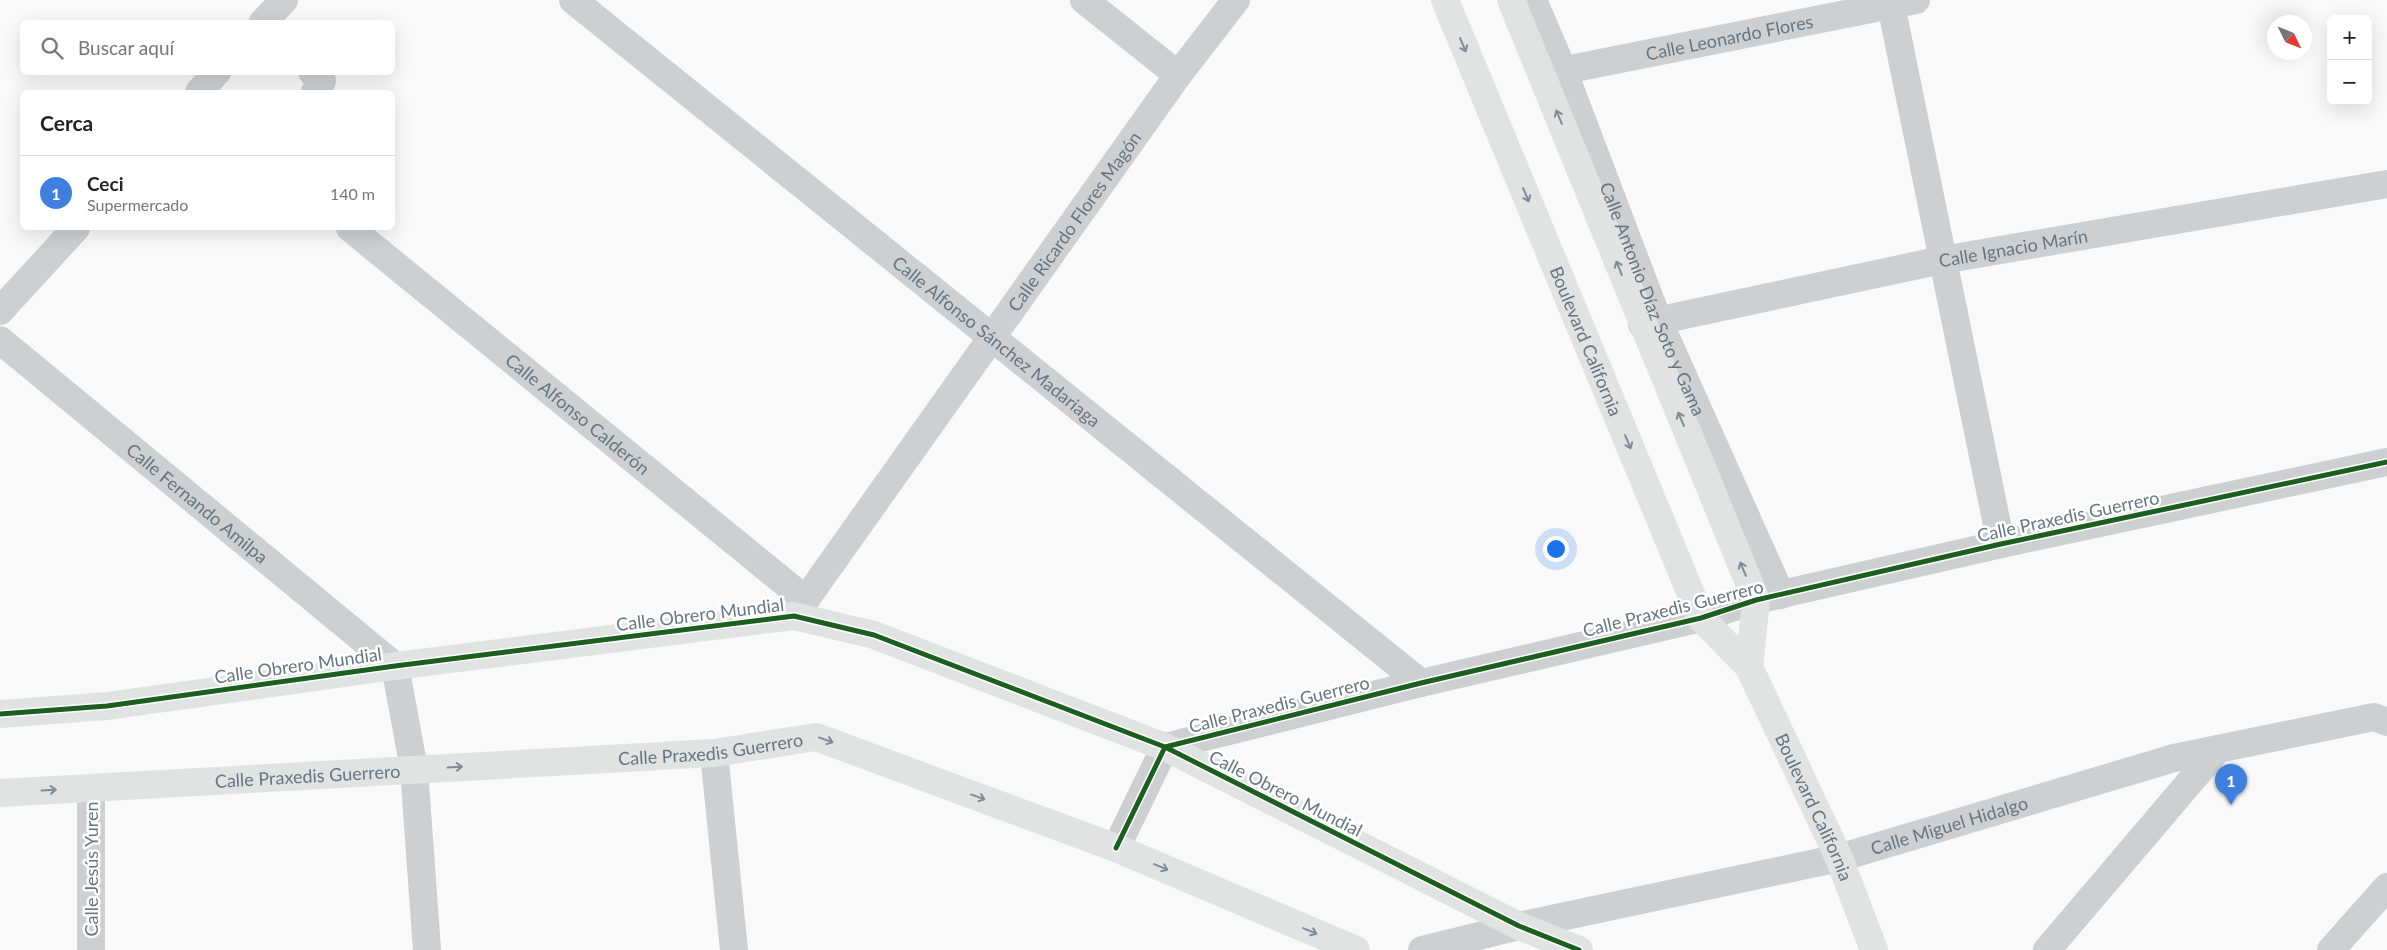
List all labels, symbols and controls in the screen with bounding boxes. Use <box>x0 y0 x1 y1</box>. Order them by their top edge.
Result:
street label: Calle Leonardo Flores <box>1644 10 1815 65</box>
north arrow <box>2267 15 2312 60</box>
map controls <box>2327 15 2372 105</box>
button: + <box>2327 15 2372 60</box>
search box <box>20 20 395 75</box>
icon: search <box>38 34 66 62</box>
text: Buscar aquí <box>78 36 174 59</box>
one-way arrow <box>1459 37 1469 52</box>
button: − <box>2327 60 2372 105</box>
text: Cerca <box>40 110 93 135</box>
one-way arrow <box>1554 110 1563 126</box>
street label: Calle Ricardo Flores Magón <box>1003 127 1145 315</box>
text: Ceci <box>87 172 124 195</box>
street label: Calle Antonio Díaz Soto y Gama <box>1596 179 1710 419</box>
text: 1 <box>51 184 61 203</box>
text: 140 m <box>330 184 375 203</box>
one-way arrow <box>1521 187 1531 202</box>
text: Supermercado <box>87 195 188 214</box>
street label: Calle Ignacio Marín <box>1937 224 2089 271</box>
street label: Calle Alfonso Sánchez Madariaga <box>888 251 1105 432</box>
one-way arrow <box>1614 261 1624 276</box>
street label: Boulevard California <box>1545 263 1627 419</box>
street label: Calle Alfonso Calderón <box>501 349 654 479</box>
one-way arrow <box>1675 412 1685 427</box>
one-way arrow <box>1624 434 1634 449</box>
street label: Calle Fernando Amilpa <box>122 438 273 568</box>
street label: Calle Praxedis Guerrero <box>1975 486 2161 546</box>
your location <box>1543 536 1569 562</box>
one-way arrow <box>1738 562 1747 577</box>
street label: Calle Praxedis Guerrero <box>1580 575 1766 641</box>
street label: Calle Obrero Mundial <box>615 593 785 635</box>
street label: Calle Obrero Mundial <box>213 642 383 688</box>
street label: Calle Praxedis Guerrero <box>1186 671 1372 737</box>
street label: Calle Praxedis Guerrero <box>618 728 804 769</box>
street label: Boulevard California <box>1771 730 1858 884</box>
one-way arrow <box>818 736 833 745</box>
street label: Calle Obrero Mundial <box>1206 745 1366 841</box>
street label: Calle Praxedis Guerrero <box>214 760 401 792</box>
one-way arrow <box>447 762 463 771</box>
pin: 1 <box>2215 764 2247 805</box>
one-way arrow <box>40 786 56 795</box>
street label: Calle Miguel Hidalgo <box>1868 791 2030 859</box>
one-way arrow <box>970 793 985 802</box>
street label: Calle Jesús Yuren <box>80 802 102 936</box>
one-way arrow <box>1153 863 1168 873</box>
one-way arrow <box>1303 927 1318 936</box>

